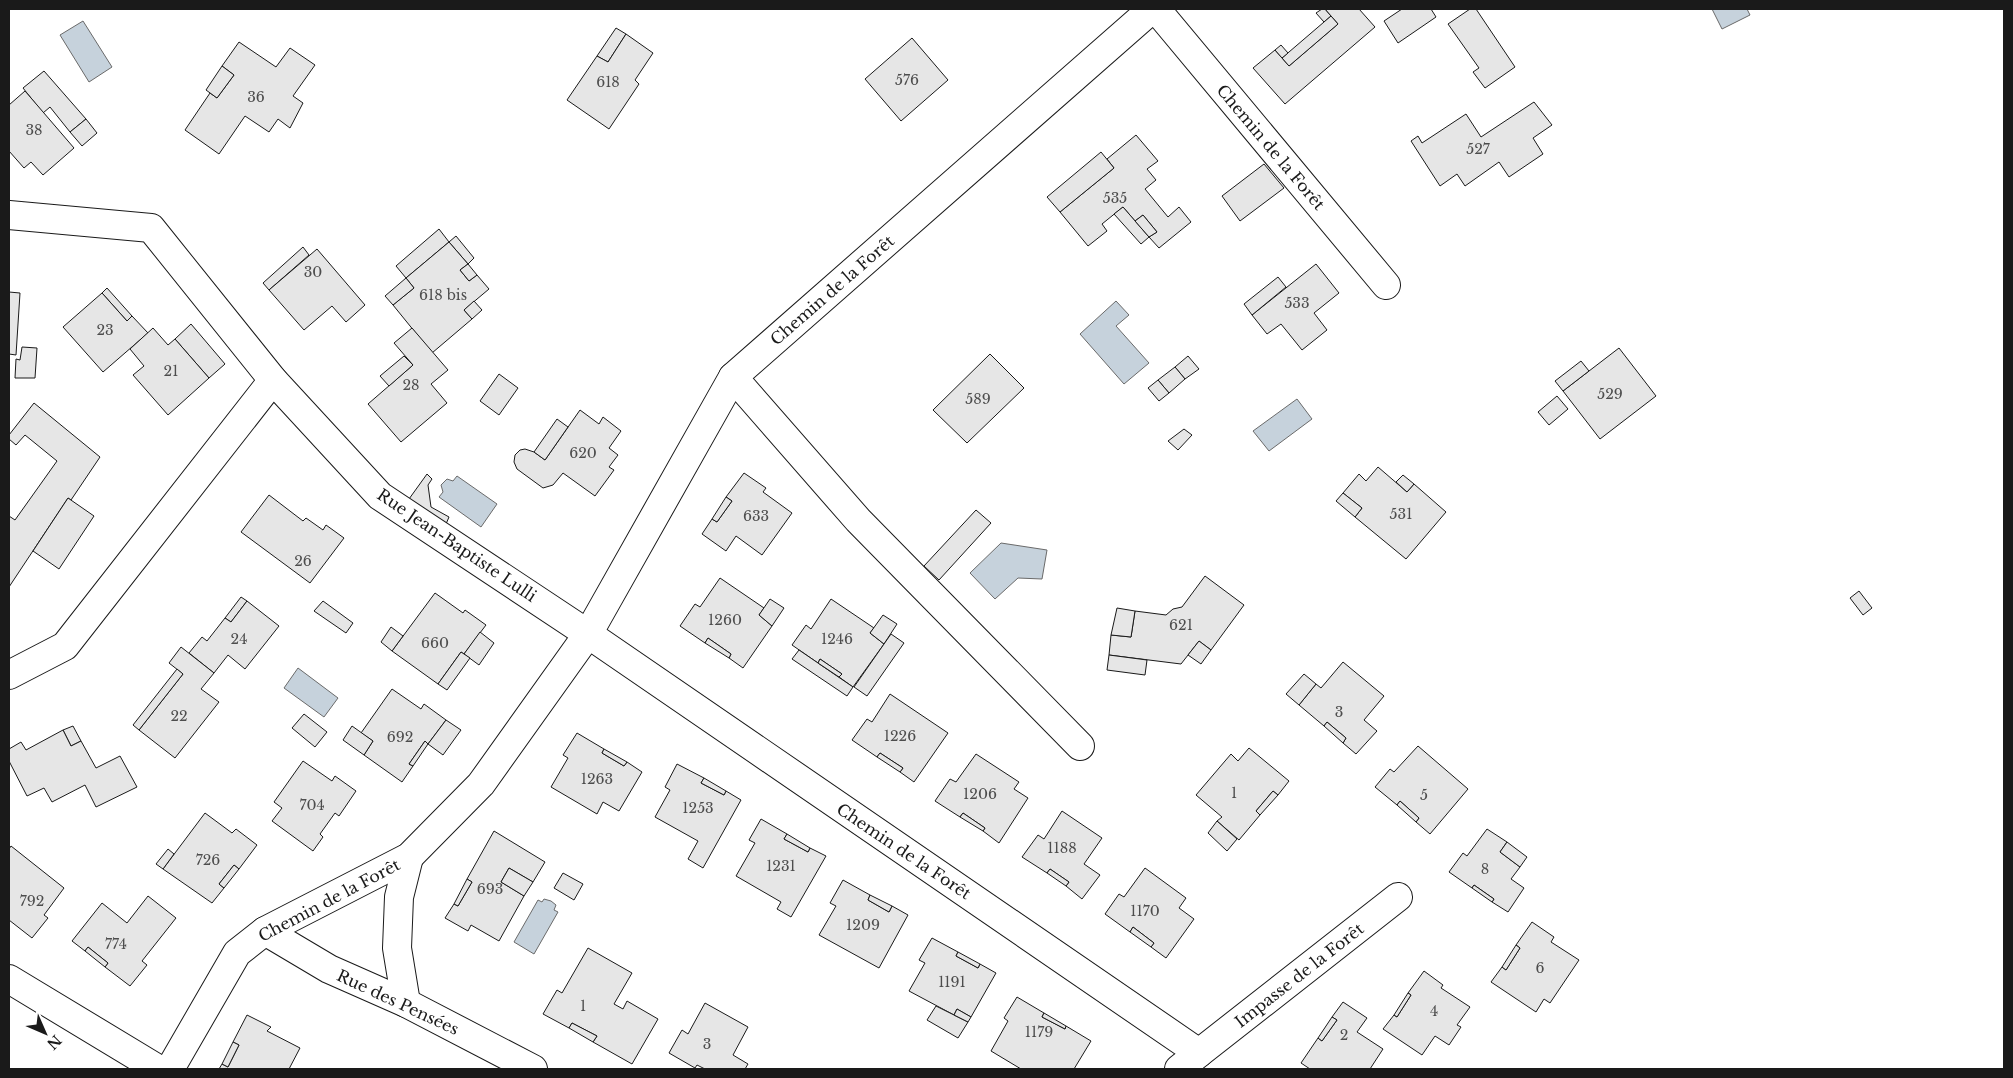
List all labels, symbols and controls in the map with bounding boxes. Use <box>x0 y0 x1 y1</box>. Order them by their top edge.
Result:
house number: 576 <box>895 71 919 89</box>
house number: 618 <box>596 73 620 91</box>
street label: Chemin de la Forêt <box>1213 80 1329 214</box>
house number: 36 <box>247 88 265 106</box>
house number: 38 <box>25 121 43 139</box>
house number: 527 <box>1466 140 1491 158</box>
house number: 535 <box>1103 189 1127 207</box>
street label: Chemin de la Forêt <box>766 231 898 349</box>
house number: 30 <box>304 263 322 281</box>
house number: 618 bis <box>419 286 467 304</box>
house number: 533 <box>1284 294 1310 312</box>
house number: 23 <box>96 321 114 339</box>
house number: 21 <box>164 362 178 380</box>
house number: 28 <box>402 376 420 394</box>
house number: 529 <box>1597 385 1623 403</box>
house number: 589 <box>965 390 991 408</box>
house number: 620 <box>569 444 597 462</box>
street label: Rue Jean-Baptiste Lulli <box>373 484 541 606</box>
house number: 531 <box>1390 505 1412 523</box>
house number: 633 <box>743 507 769 525</box>
house number: 26 <box>294 552 312 570</box>
house number: 1260 <box>708 611 742 629</box>
house number: 621 <box>1169 616 1193 634</box>
house number: 24 <box>231 630 247 648</box>
house number: 1246 <box>821 630 853 648</box>
house number: 660 <box>421 634 449 652</box>
house number: 3 <box>1335 703 1343 721</box>
house number: 22 <box>170 707 188 725</box>
house number: 1226 <box>884 727 916 745</box>
house number: 692 <box>387 728 413 746</box>
house number: 1263 <box>581 770 613 788</box>
house number: 1 <box>1231 784 1237 802</box>
house number: 1206 <box>963 785 997 803</box>
house number: 5 <box>1420 786 1428 804</box>
house number: 704 <box>299 796 325 814</box>
house number: 1253 <box>682 799 714 817</box>
street label: Chemin de la Forêt <box>833 799 975 903</box>
house number: 1188 <box>1047 839 1077 857</box>
house number: 726 <box>196 851 220 869</box>
street label: Chemin de la Forêt <box>255 854 403 946</box>
house number: 1231 <box>766 857 796 875</box>
house number: 8 <box>1481 860 1489 878</box>
house number: 693 <box>477 880 503 898</box>
house number: 792 <box>20 892 44 910</box>
house number: 1170 <box>1130 902 1160 920</box>
house number: 1209 <box>846 916 880 934</box>
street label: Impasse de la Forêt <box>1231 918 1367 1032</box>
house number: 774 <box>105 935 127 953</box>
house number: 6 <box>1535 959 1545 977</box>
street label: Rue des Pensées <box>334 965 462 1039</box>
house number: 1191 <box>938 973 966 991</box>
house number: 1 <box>580 997 586 1015</box>
house number: 4 <box>1430 1002 1438 1020</box>
north arrow <box>20 1008 70 1058</box>
house number: 1179 <box>1025 1023 1053 1041</box>
house number: 2 <box>1340 1026 1348 1044</box>
text: N <box>43 1031 65 1053</box>
house number: 3 <box>703 1035 711 1053</box>

